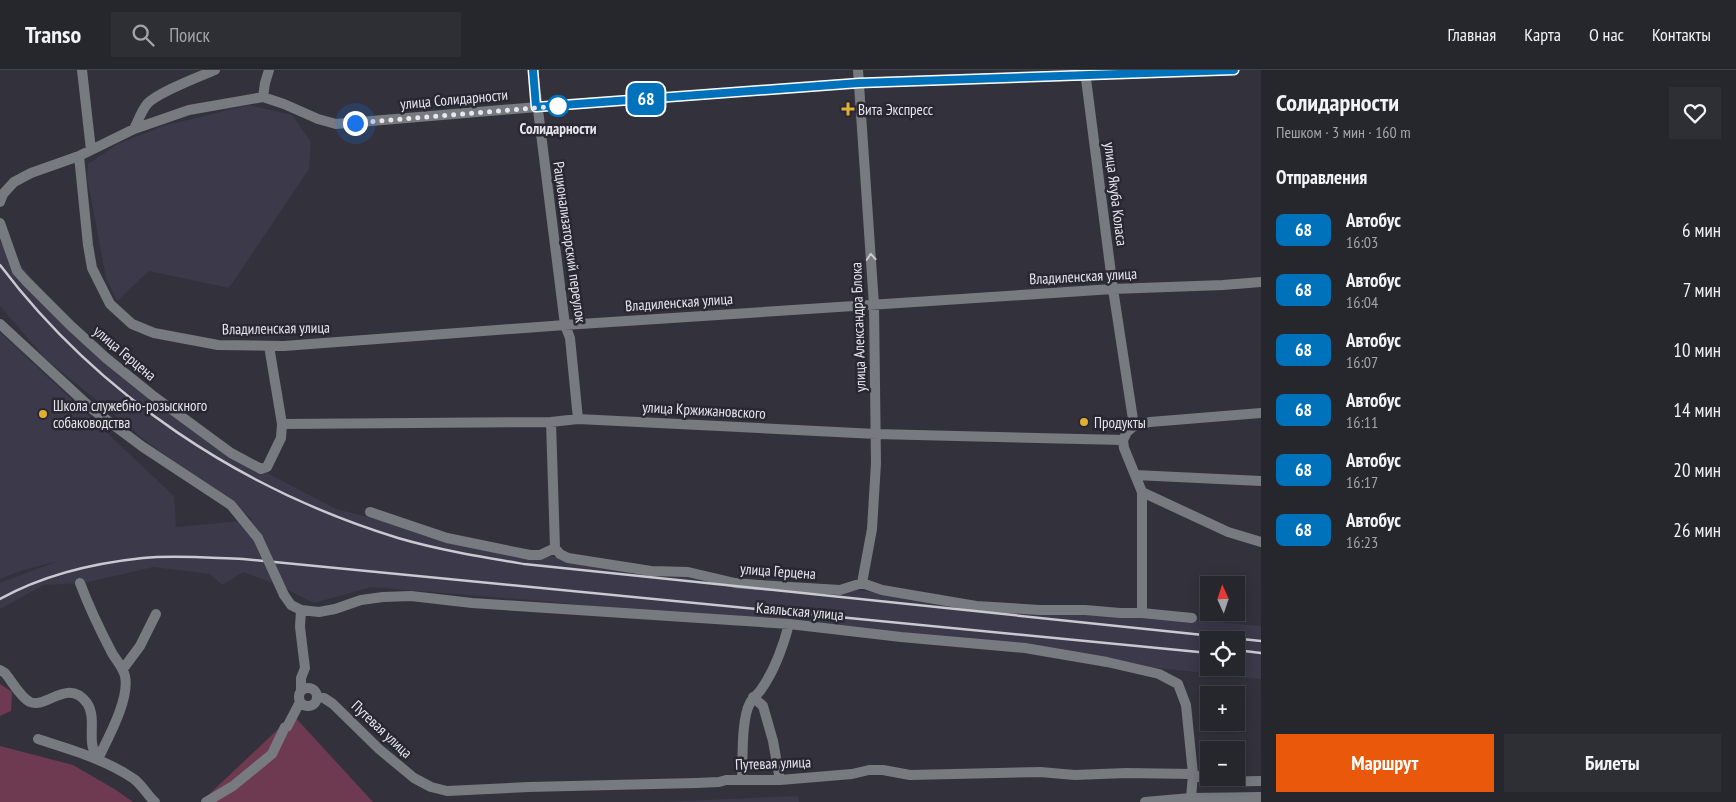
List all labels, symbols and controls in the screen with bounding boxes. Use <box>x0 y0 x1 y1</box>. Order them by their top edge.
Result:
search box <box>111 12 461 57</box>
text: Transo <box>25 19 81 50</box>
icon: search <box>129 21 157 49</box>
text: Поиск <box>169 23 210 47</box>
text: Главная <box>1448 23 1496 46</box>
text: Карта <box>1524 23 1561 46</box>
text: О нас <box>1589 23 1624 46</box>
text: Контакты <box>1652 23 1711 46</box>
line badge: 68 <box>624 83 668 115</box>
street label: улица Солидарности <box>399 85 509 113</box>
text: 68 <box>637 87 655 110</box>
text: Солидарности <box>1276 87 1399 118</box>
button: heart <box>1669 87 1721 139</box>
marker: Солидарности <box>547 95 569 117</box>
place label: Вита Экспресс <box>858 100 934 119</box>
marker: Вита Экспресс <box>842 103 854 115</box>
your location <box>343 111 368 136</box>
place label: Солидарности <box>520 119 597 138</box>
text: Пешком · 3 мин · 160 m <box>1276 122 1411 142</box>
street label: улица Якуба Коласа <box>1100 141 1132 247</box>
street label: Рационализаторский переулок <box>549 160 591 324</box>
text: Отправления <box>1276 165 1367 189</box>
text: Автобус <box>1346 208 1401 232</box>
text: 68 <box>1295 218 1312 241</box>
text: 6 мин <box>1682 218 1721 242</box>
text: 16:03 <box>1346 232 1378 252</box>
one-way arrow <box>866 252 877 260</box>
street label: улица Александра Блока <box>846 262 870 392</box>
street label: Владиленская улица <box>1029 264 1137 288</box>
text: Автобус <box>1346 268 1401 292</box>
text: 68 <box>1295 278 1312 301</box>
text: 7 мин <box>1683 278 1721 302</box>
street label: Владиленская улица <box>624 289 734 315</box>
text: 16:04 <box>1346 292 1378 312</box>
street label: Владиленская улица <box>222 318 330 338</box>
street label: улица Герцена <box>90 321 160 385</box>
text: Автобус <box>1346 328 1401 352</box>
text: 68 <box>1295 338 1312 361</box>
text: 10 мин <box>1673 338 1721 362</box>
text: 16:07 <box>1346 352 1378 372</box>
text: Автобус <box>1346 388 1401 412</box>
place label: Школа служебно-розыскного собаководства <box>53 396 207 432</box>
street label: улица Кржижановского <box>642 397 766 423</box>
text: 68 <box>1295 398 1312 421</box>
text: 14 мин <box>1673 398 1721 422</box>
marker: Школа служебно-розыскного собаководства <box>37 408 49 420</box>
text: 16:11 <box>1346 412 1378 432</box>
place label: Продукты <box>1094 413 1146 432</box>
marker: Продукты <box>1078 416 1090 428</box>
text: Автобус <box>1346 448 1401 472</box>
text: 68 <box>1295 458 1312 481</box>
text: 20 мин <box>1673 458 1721 482</box>
text: 16:17 <box>1346 472 1378 492</box>
text: Автобус <box>1346 508 1401 532</box>
text: 68 <box>1295 518 1312 541</box>
text: 26 мин <box>1673 518 1721 542</box>
text: 16:23 <box>1346 532 1378 552</box>
street label: улица Герцена <box>739 559 817 583</box>
north arrow <box>1200 576 1245 621</box>
map controls <box>1200 576 1245 786</box>
street label: Каяльская улица <box>756 598 844 624</box>
button: locate <box>1200 631 1245 676</box>
button: + <box>1200 686 1245 731</box>
street label: Путевая улица <box>348 696 416 762</box>
button: Маршрут <box>1276 734 1494 792</box>
button: Билеты <box>1504 734 1721 792</box>
button: − <box>1200 741 1245 786</box>
street label: Путевая улица <box>735 752 811 774</box>

